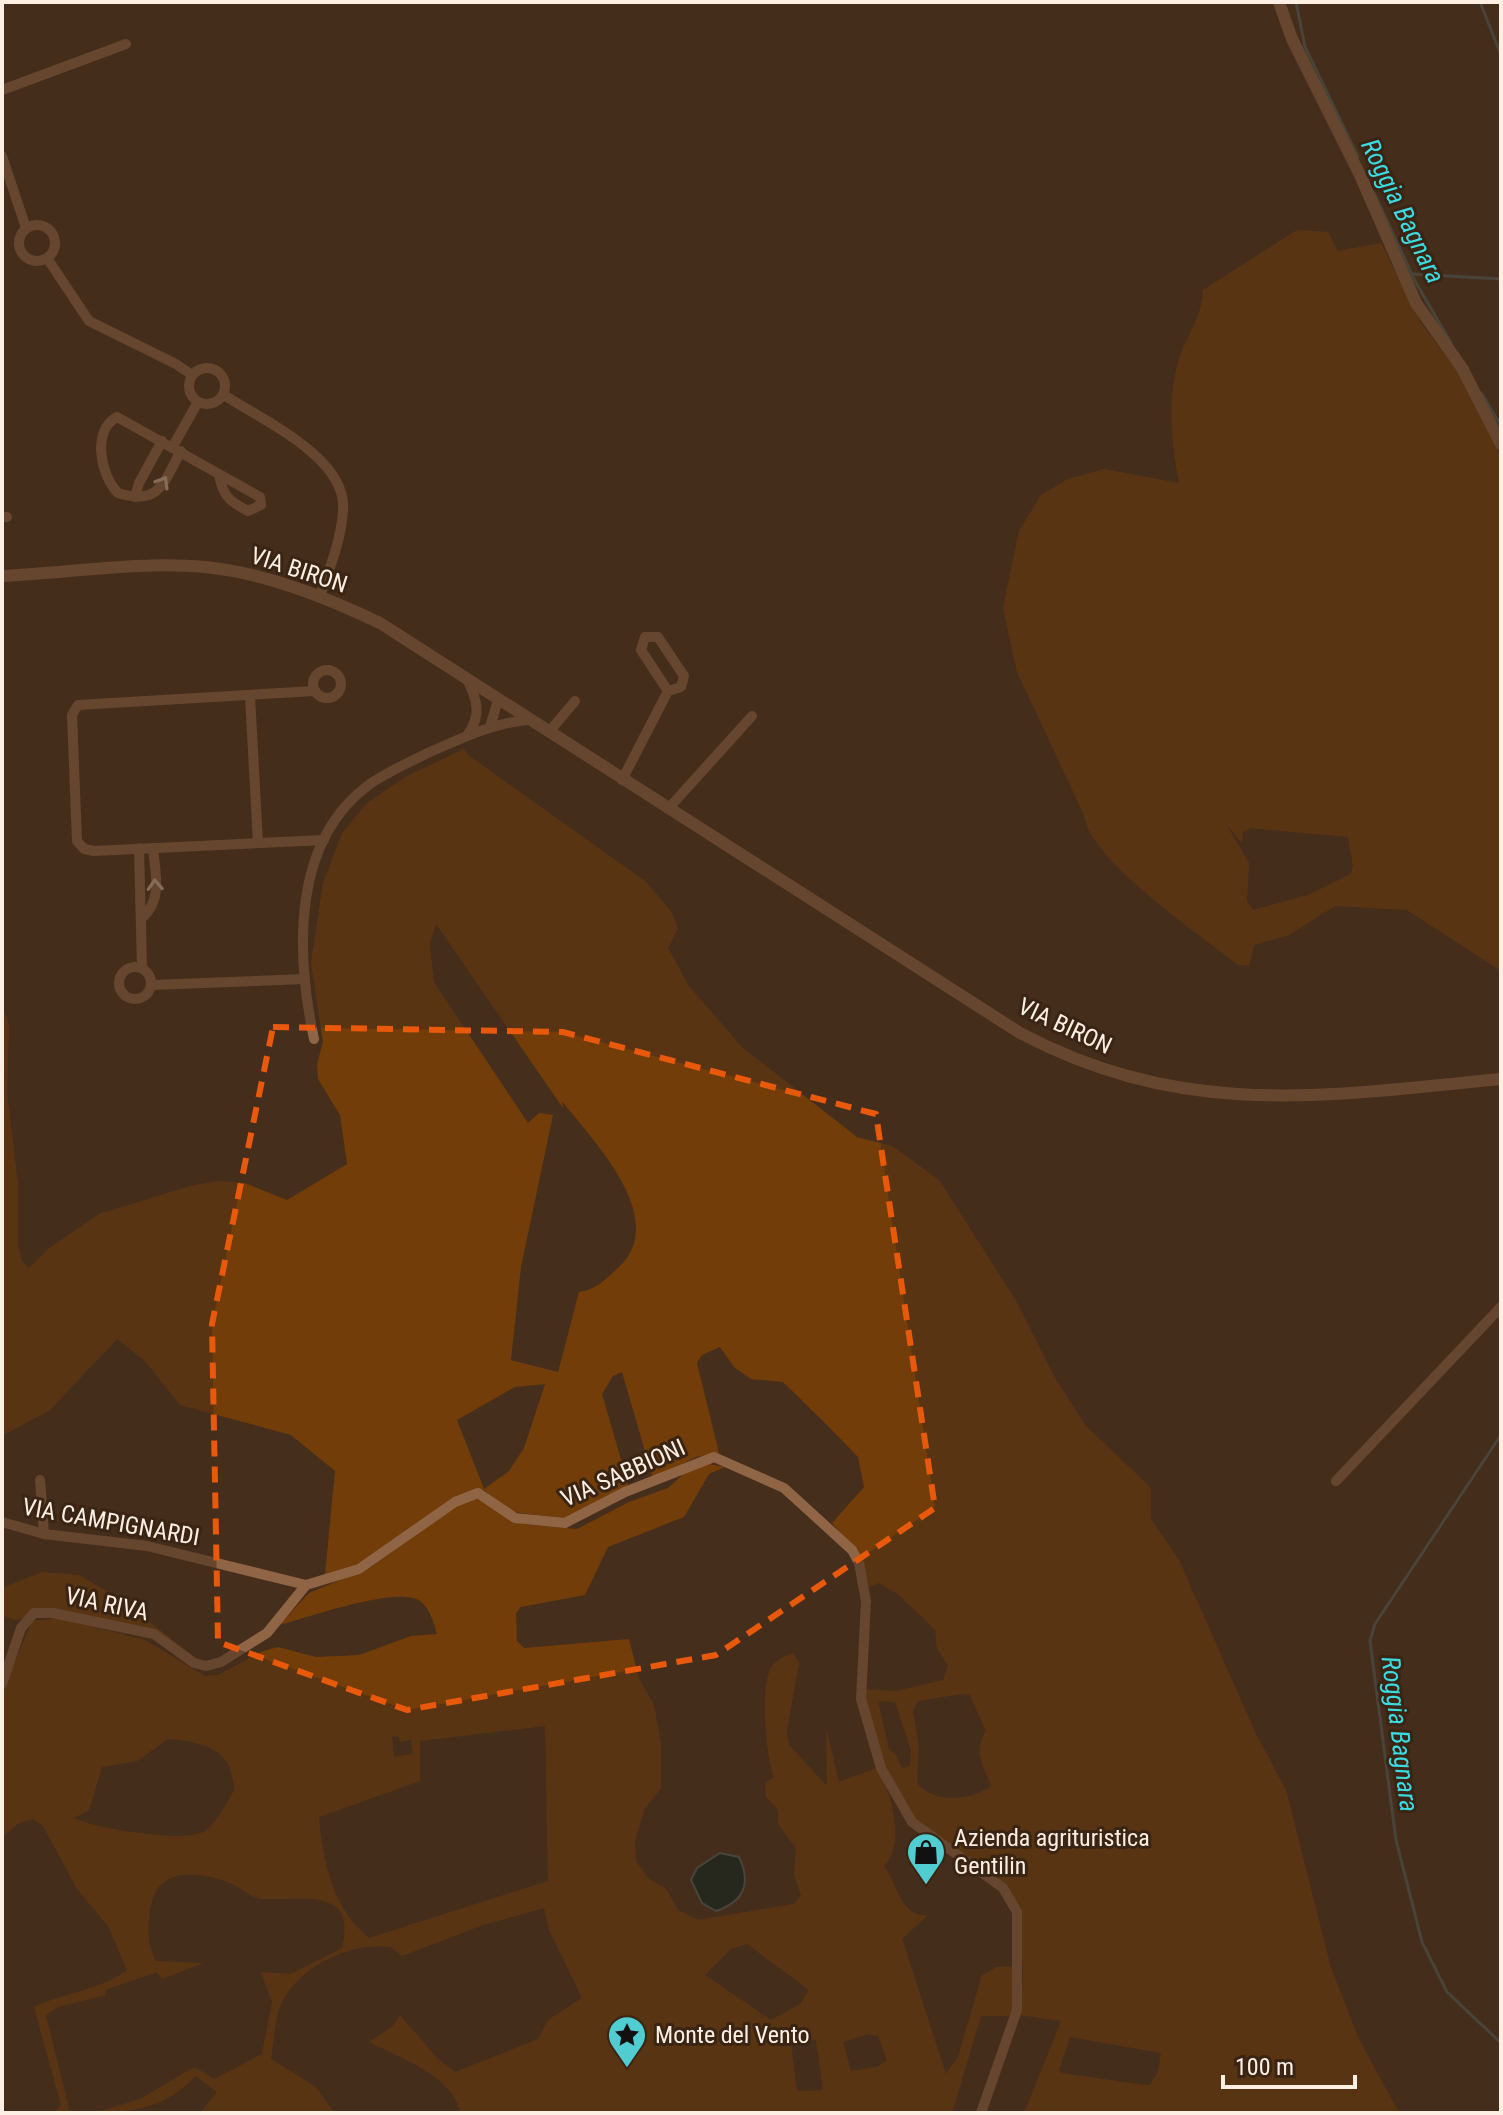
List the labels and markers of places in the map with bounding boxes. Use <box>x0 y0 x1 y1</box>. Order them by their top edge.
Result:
place label: Azienda agrituristica Gentilin <box>954 1824 1150 1880</box>
shop icon: Azienda agrituristica Gentilin <box>905 1831 947 1886</box>
place icon: Monte del Vento <box>606 2014 648 2069</box>
place label: Monte del Vento <box>655 2021 810 2049</box>

